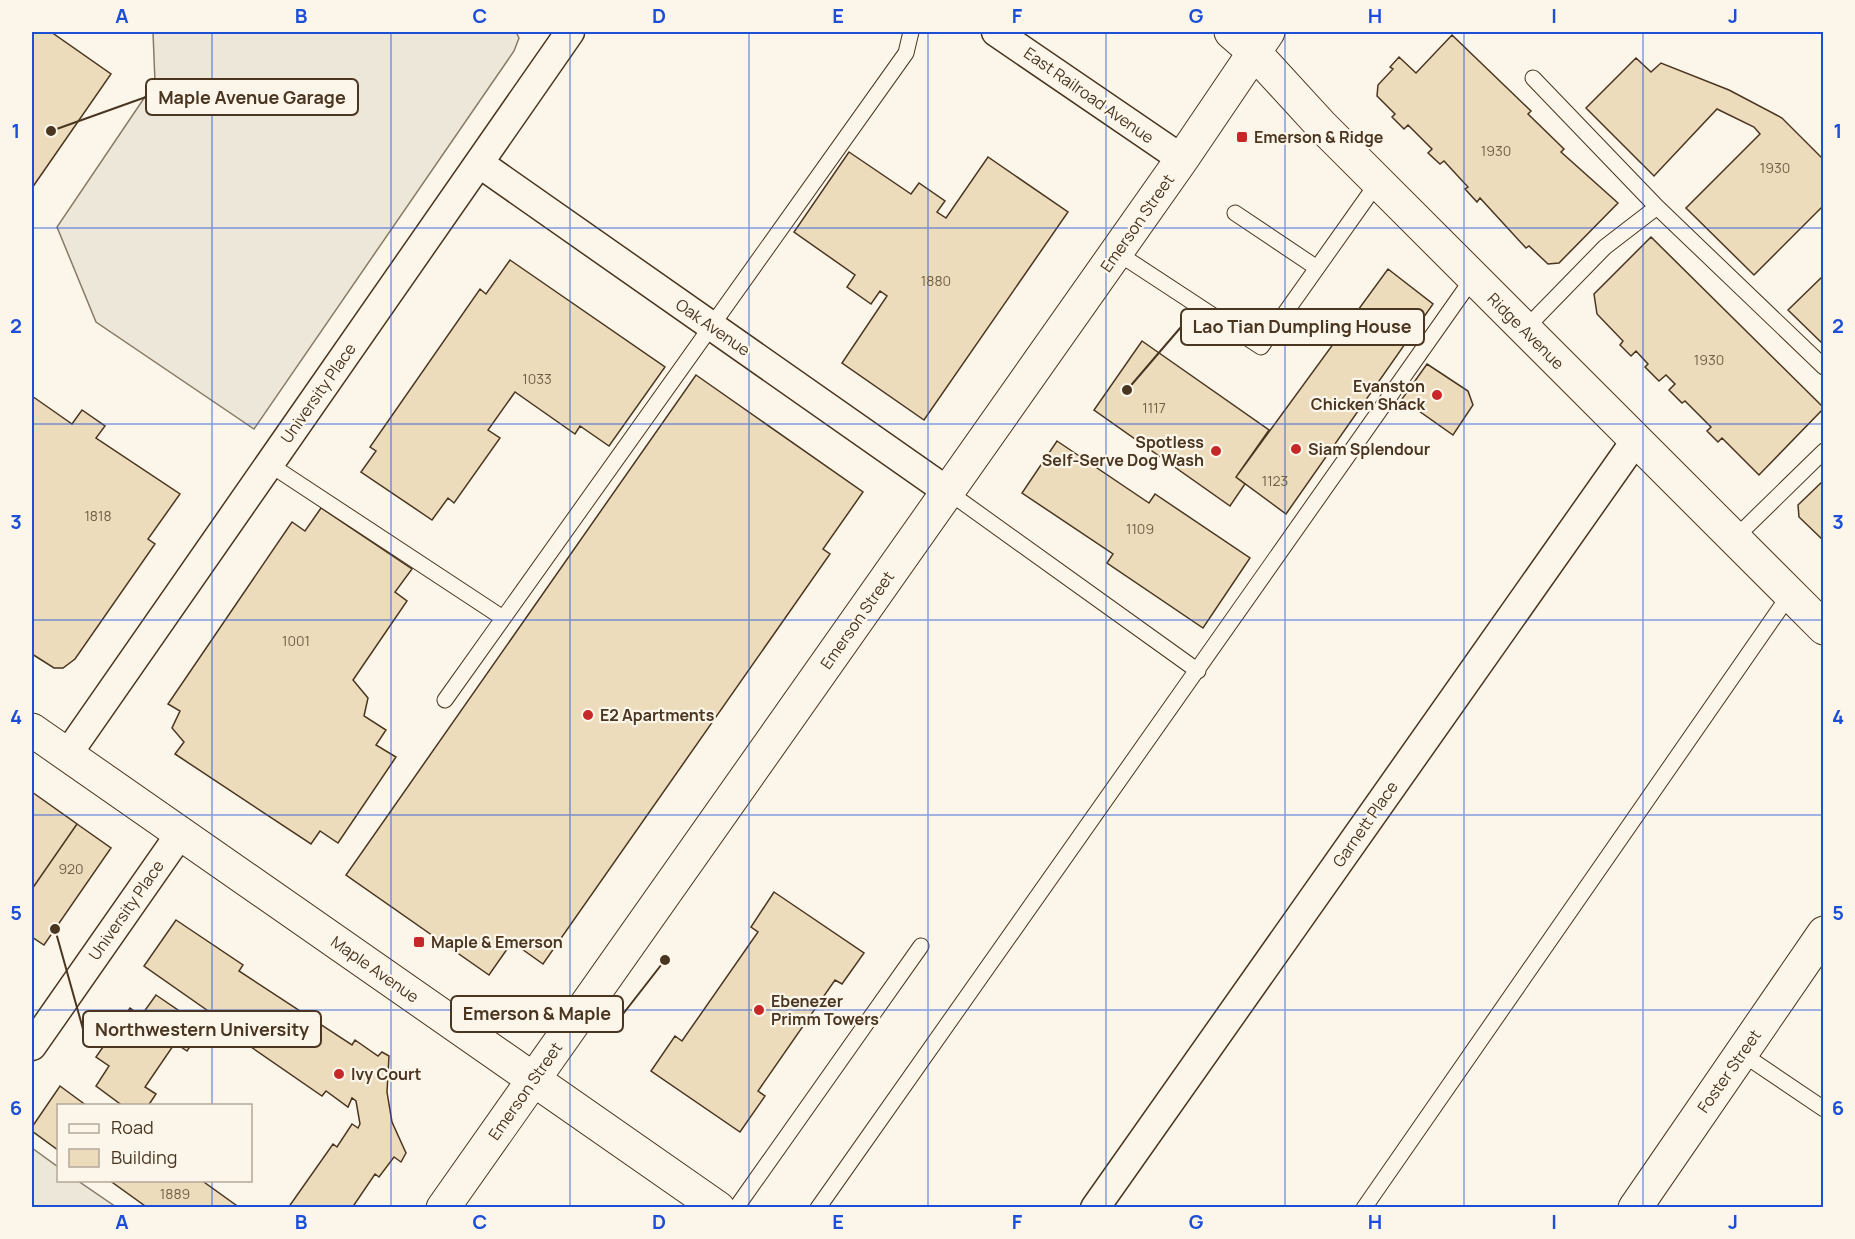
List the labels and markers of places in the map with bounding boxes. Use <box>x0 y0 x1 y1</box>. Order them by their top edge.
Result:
callout: Maple Avenue Garage <box>146 79 358 115</box>
place label: Emerson & Ridge <box>1254 126 1384 148</box>
marker: Emerson & Ridge <box>1235 130 1249 144</box>
callout: Lao Tian Dumpling House <box>1181 309 1424 345</box>
place label: Evanston Chicken Shack <box>1311 375 1425 415</box>
marker: Evanston Chicken Shack <box>1430 388 1444 402</box>
place label: Spotless Self-Serve Dog Wash <box>1042 431 1204 471</box>
place label: Siam Splendour <box>1308 438 1430 460</box>
marker: Siam Splendour <box>1289 442 1303 456</box>
marker: Spotless Self-Serve Dog Wash <box>1209 444 1223 458</box>
place label: E2 Apartments <box>600 704 715 726</box>
marker: E2 Apartments <box>581 708 595 722</box>
place label: Maple & Emerson <box>431 931 563 953</box>
marker: Maple & Emerson <box>412 935 426 949</box>
place label: Ebenezer Primm Towers <box>771 990 879 1030</box>
callout: Emerson & Maple <box>451 996 623 1032</box>
marker: Ebenezer Primm Towers <box>752 1003 766 1017</box>
callout: Northwestern University <box>83 1011 321 1047</box>
place label: Ivy Court <box>351 1063 422 1085</box>
marker: Ivy Court <box>332 1067 346 1081</box>

